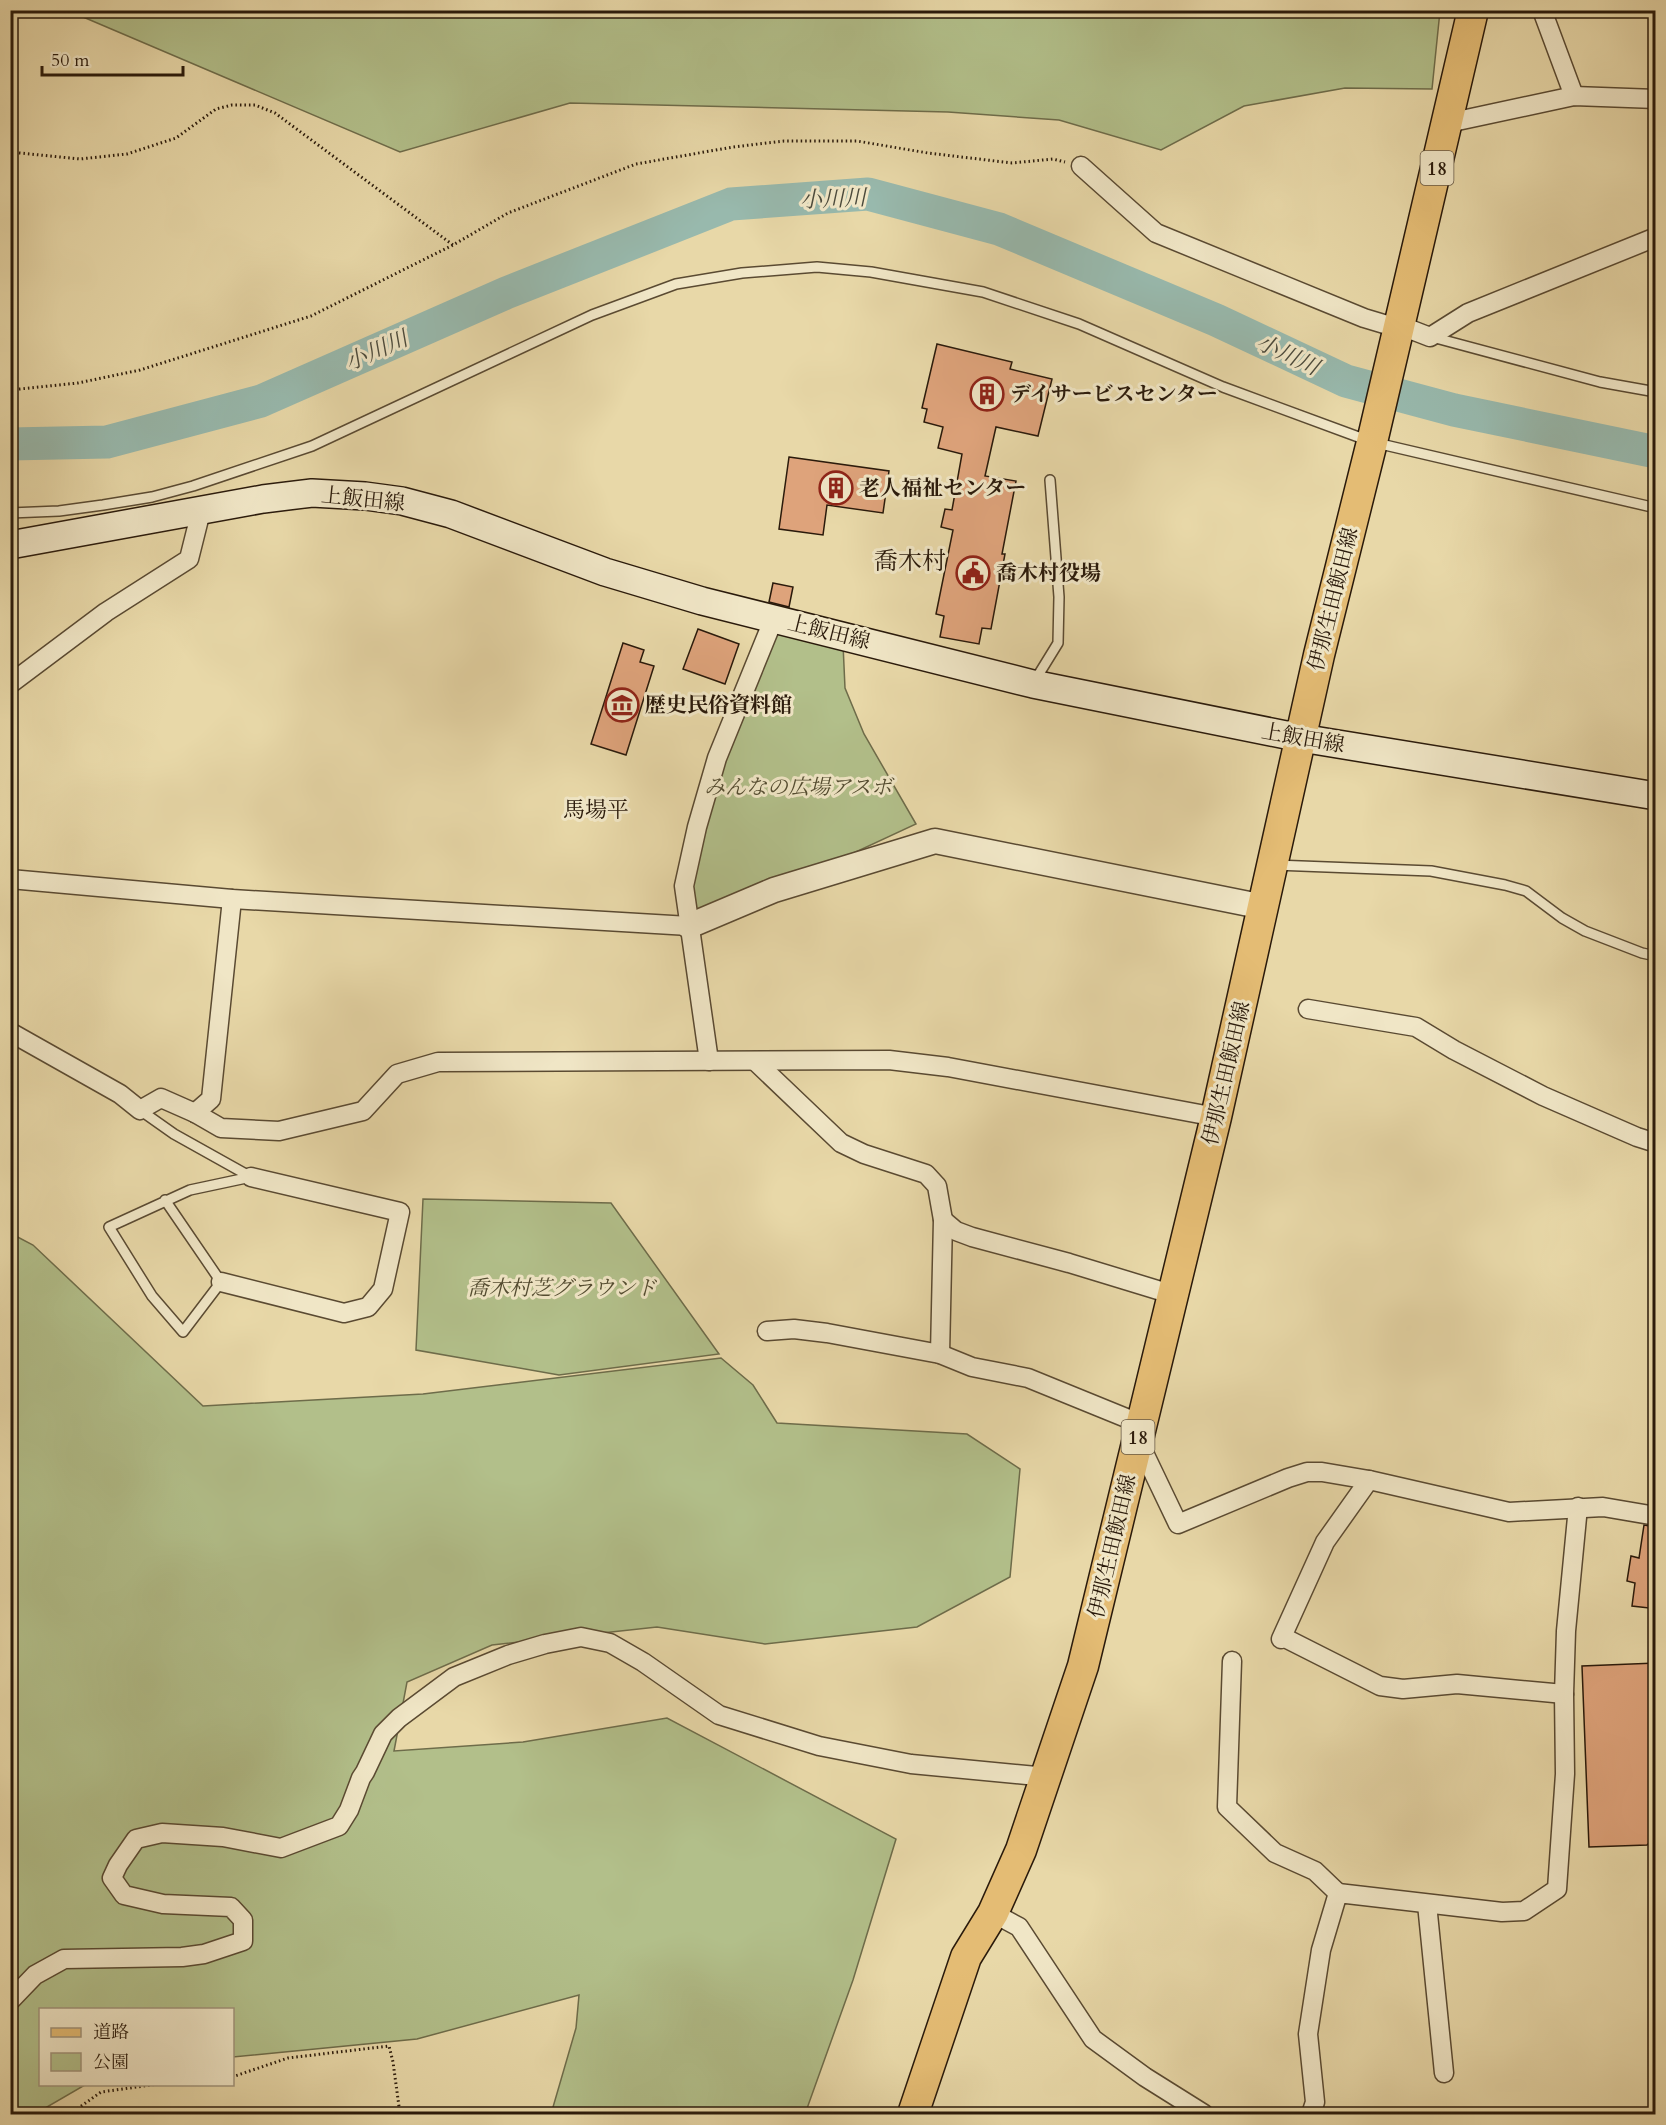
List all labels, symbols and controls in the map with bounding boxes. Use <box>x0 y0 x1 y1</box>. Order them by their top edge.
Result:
scale bar <box>42 39 183 77</box>
text: 50 m <box>51 48 90 73</box>
road number: 18 <box>1420 151 1454 185</box>
water label: 小川川 <box>800 183 869 215</box>
water label: 小川川 <box>340 323 414 378</box>
water label: 小川川 <box>1251 327 1326 383</box>
building icon: デイサービスセンター <box>969 376 1005 412</box>
place label: デイサービスセンター <box>1010 380 1218 409</box>
building icon: 老人福祉センター <box>818 470 854 506</box>
place label: 老人福祉センター <box>859 474 1026 503</box>
street label: 上飯田線 <box>320 481 406 518</box>
street label: 伊那生田飯田線 <box>1302 524 1365 674</box>
district label: 喬木村 <box>874 545 946 578</box>
public building icon: 喬木村役場 <box>955 555 991 591</box>
place label: 喬木村役場 <box>996 559 1101 588</box>
street label: 上飯田線 <box>785 608 873 657</box>
museum icon: 歴史民俗資料館 <box>604 687 640 723</box>
place label: 歴史民俗資料館 <box>645 691 792 720</box>
street label: 上飯田線 <box>1259 717 1347 760</box>
park label: みんなの広場アスボ <box>704 773 895 802</box>
district label: 馬場平 <box>563 795 629 825</box>
street label: 伊那生田飯田線 <box>1196 998 1257 1148</box>
park label: 喬木村芝グラウンド <box>468 1274 657 1303</box>
road number: 18 <box>1122 1420 1154 1454</box>
street label: 伊那生田飯田線 <box>1082 1471 1143 1621</box>
legend <box>39 2008 234 2086</box>
text: 道路 <box>93 2020 129 2045</box>
text: 公園 <box>93 2050 129 2075</box>

